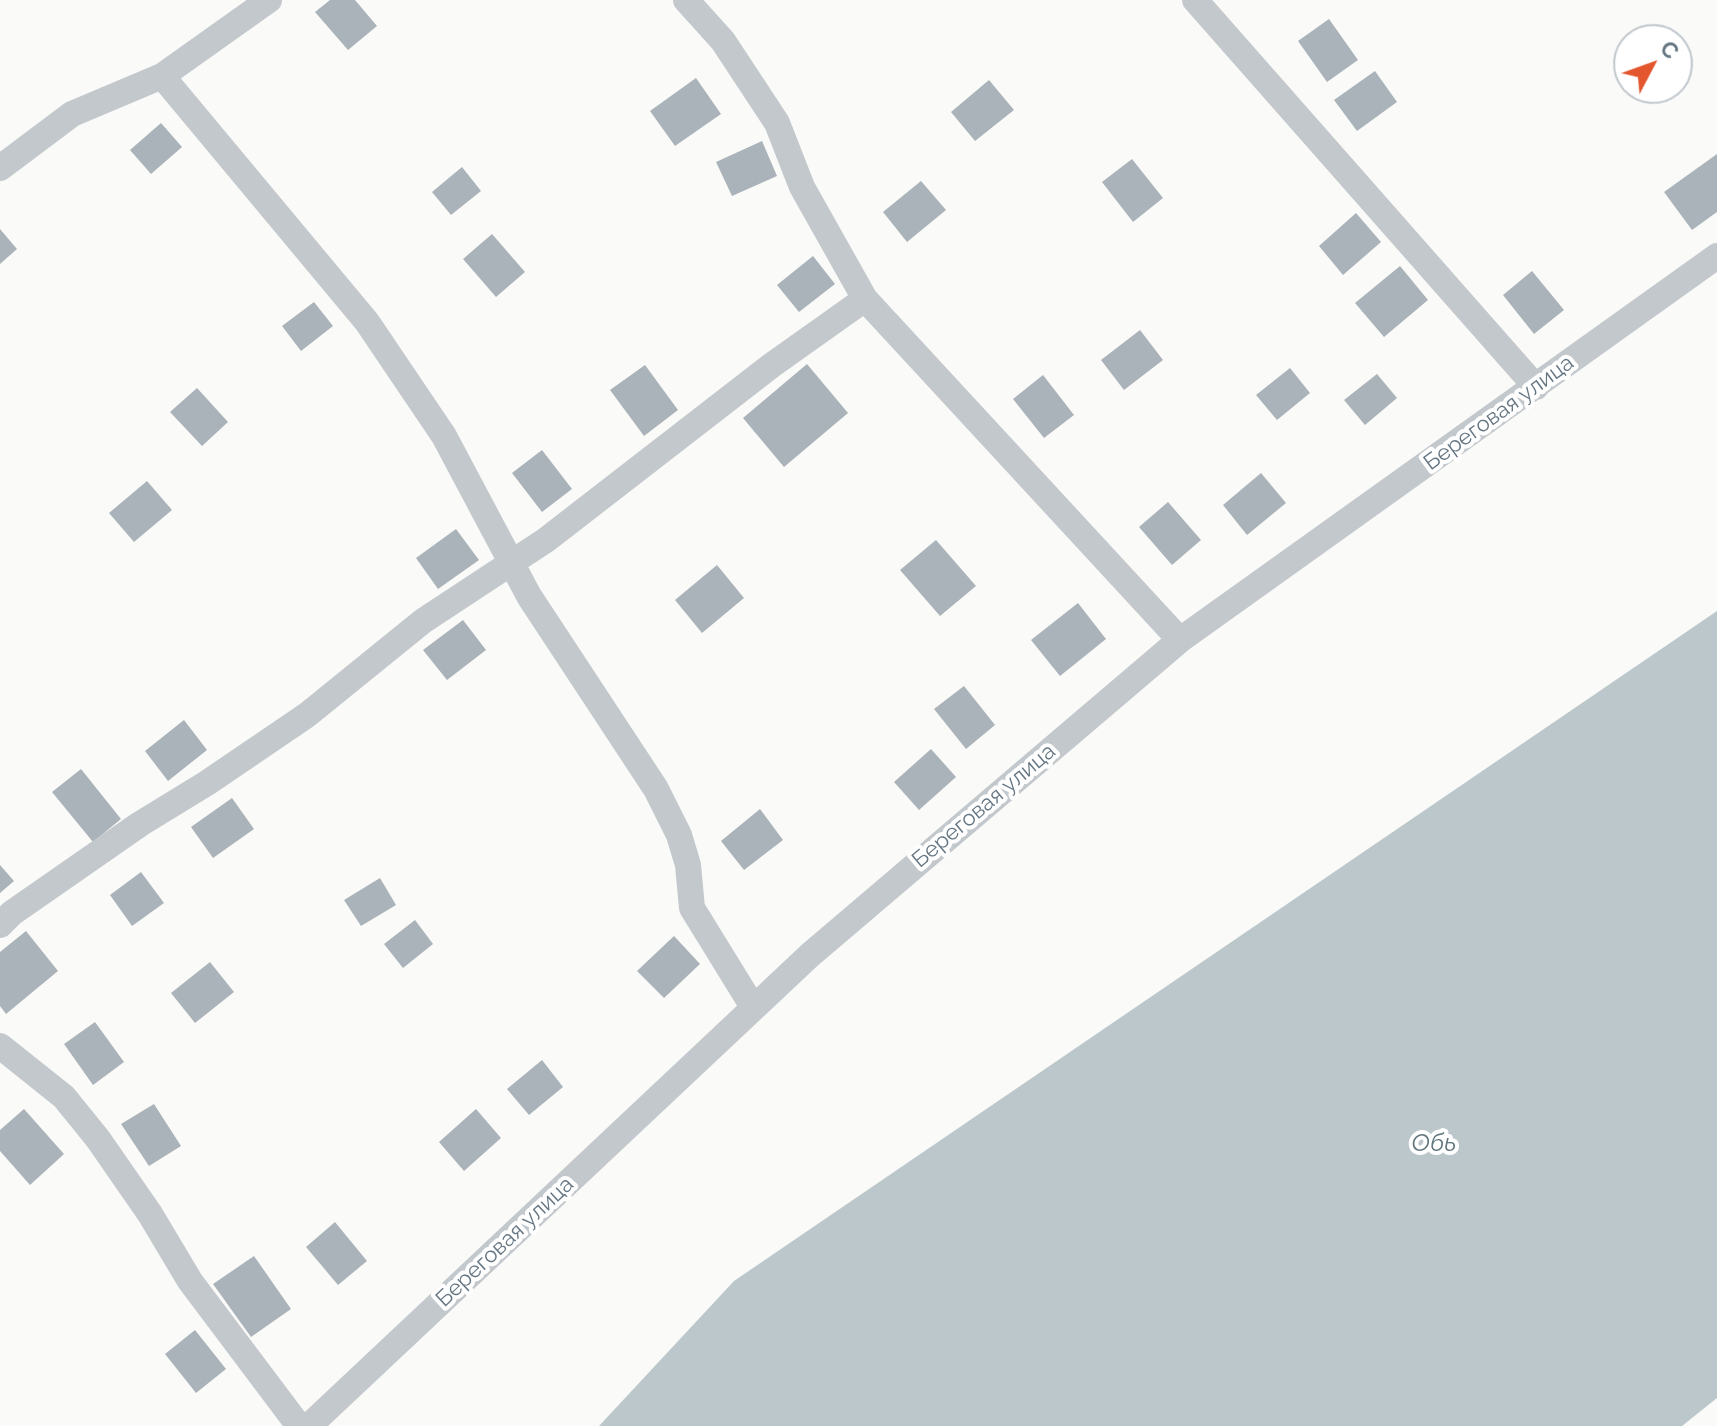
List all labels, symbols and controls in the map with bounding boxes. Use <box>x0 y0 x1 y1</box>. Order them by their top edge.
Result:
north arrow <box>1613 24 1693 104</box>
text: С <box>1655 35 1684 64</box>
street label: Береговая улица <box>1419 350 1579 476</box>
street label: Береговая улица <box>907 738 1061 874</box>
water label: Обь <box>1412 1130 1456 1158</box>
street label: Береговая улица <box>431 1171 579 1313</box>

